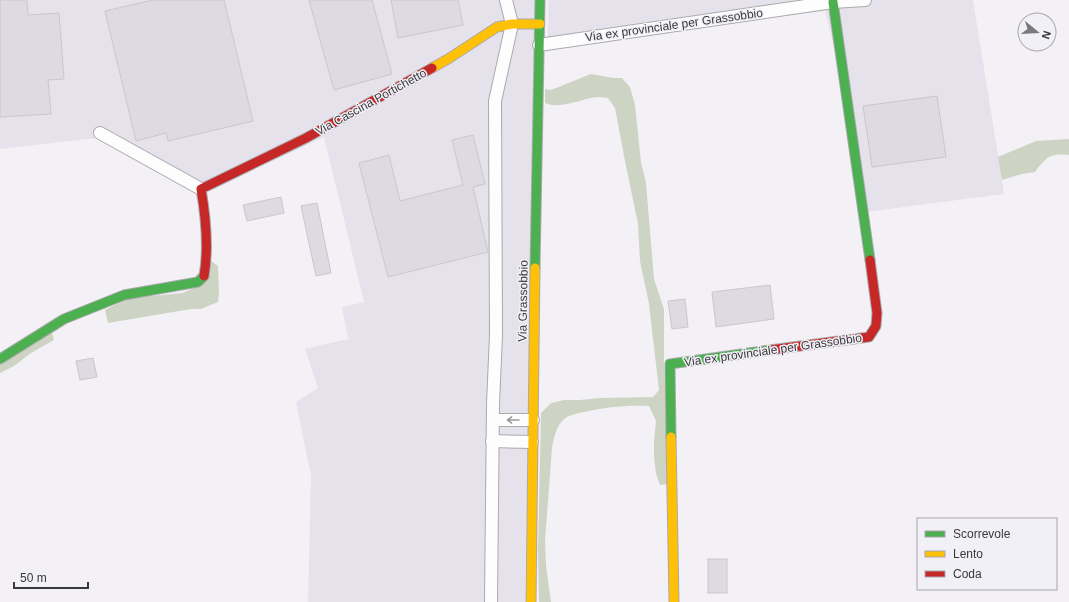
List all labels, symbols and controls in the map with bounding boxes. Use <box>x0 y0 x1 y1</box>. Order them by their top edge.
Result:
street label: Via ex provinciale per Grassobbio <box>584 6 764 44</box>
north arrow <box>1017 12 1057 52</box>
text: N <box>1040 29 1053 41</box>
street label: Via Cascina Portichetto <box>313 66 429 138</box>
street label: Via Grassobbio <box>515 260 531 342</box>
street label: Via ex provinciale per Grassobbio <box>683 331 863 369</box>
one-way arrow <box>507 416 520 424</box>
legend <box>917 518 1057 590</box>
text: Scorrevole <box>953 527 1011 541</box>
text: Lento <box>953 547 983 561</box>
scale bar <box>14 564 88 590</box>
text: Coda <box>953 567 982 581</box>
text: 50 m <box>20 571 47 585</box>

